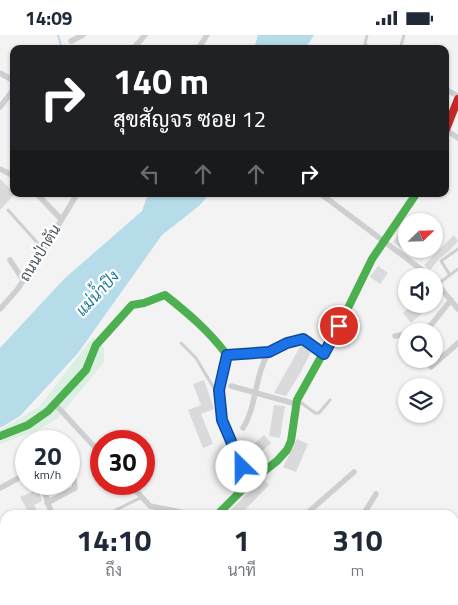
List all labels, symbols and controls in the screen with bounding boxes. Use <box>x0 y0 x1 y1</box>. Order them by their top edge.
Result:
text: 14:09 <box>25 3 72 32</box>
text: 140 m <box>113 54 209 108</box>
icon: right <box>30 65 95 130</box>
text: สุขสัญจร ซอย 12 <box>113 102 266 136</box>
icon: left <box>136 160 164 188</box>
icon: ahead <box>189 160 217 188</box>
icon: ahead <box>242 160 270 188</box>
icon: right <box>295 160 323 188</box>
north arrow <box>398 213 442 257</box>
map controls <box>398 213 443 423</box>
street label: ถนนป่าตัน <box>13 220 66 286</box>
water label: แม่น้ำปิง <box>68 263 124 321</box>
button: sound <box>398 268 443 313</box>
pin <box>318 305 360 347</box>
icon: arrive <box>325 312 353 340</box>
button: search <box>398 323 443 368</box>
button: layers <box>398 378 443 423</box>
speed limit sign: 30 <box>90 430 155 495</box>
text: 20 <box>33 437 62 475</box>
position arrow <box>215 440 267 492</box>
text: km/h <box>34 465 61 484</box>
text: 14:10 <box>76 517 151 563</box>
text: 1 <box>233 517 250 563</box>
text: 310 <box>332 517 383 563</box>
text: ถึง <box>105 558 122 582</box>
text: นาที <box>227 558 256 582</box>
text: m <box>351 558 364 582</box>

